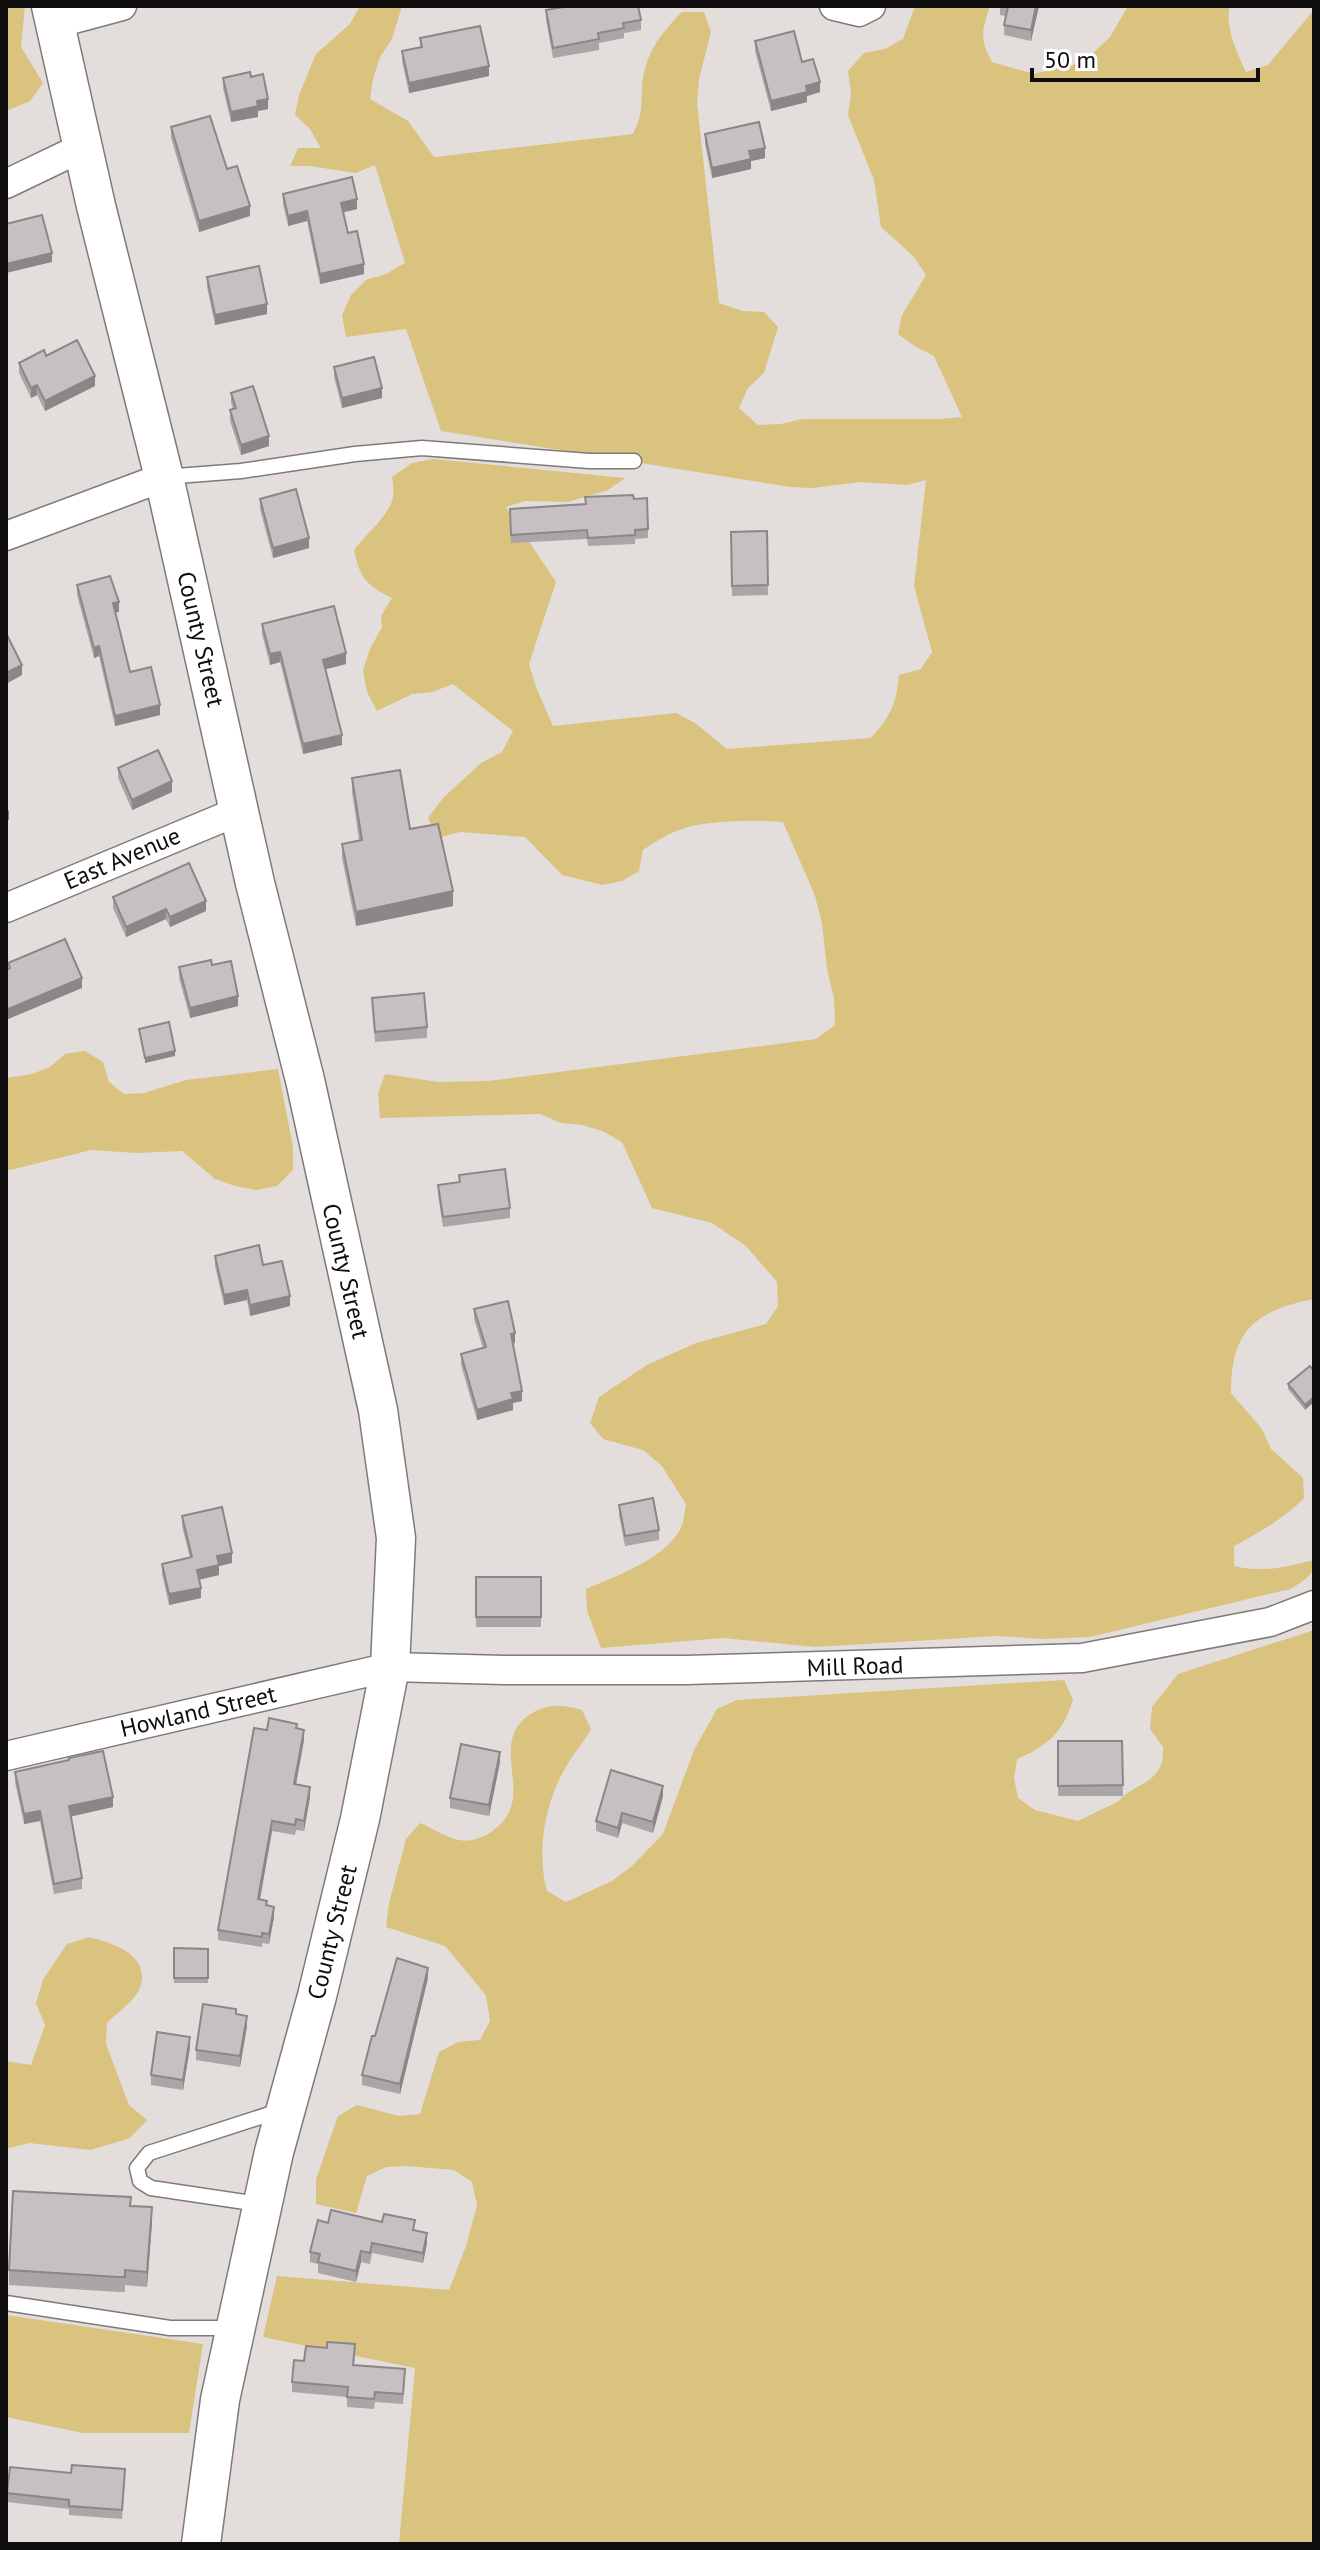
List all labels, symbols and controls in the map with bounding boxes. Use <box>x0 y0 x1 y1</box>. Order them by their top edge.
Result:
scale bar <box>1032 32 1258 82</box>
text: 50 m <box>1044 44 1096 75</box>
street label: County Street <box>170 568 232 710</box>
street label: East Avenue <box>59 820 185 896</box>
street label: County Street <box>315 1200 377 1342</box>
street label: Mill Road <box>806 1649 904 1683</box>
street label: Howland Street <box>117 1678 279 1744</box>
street label: County Street <box>300 1861 364 2003</box>

